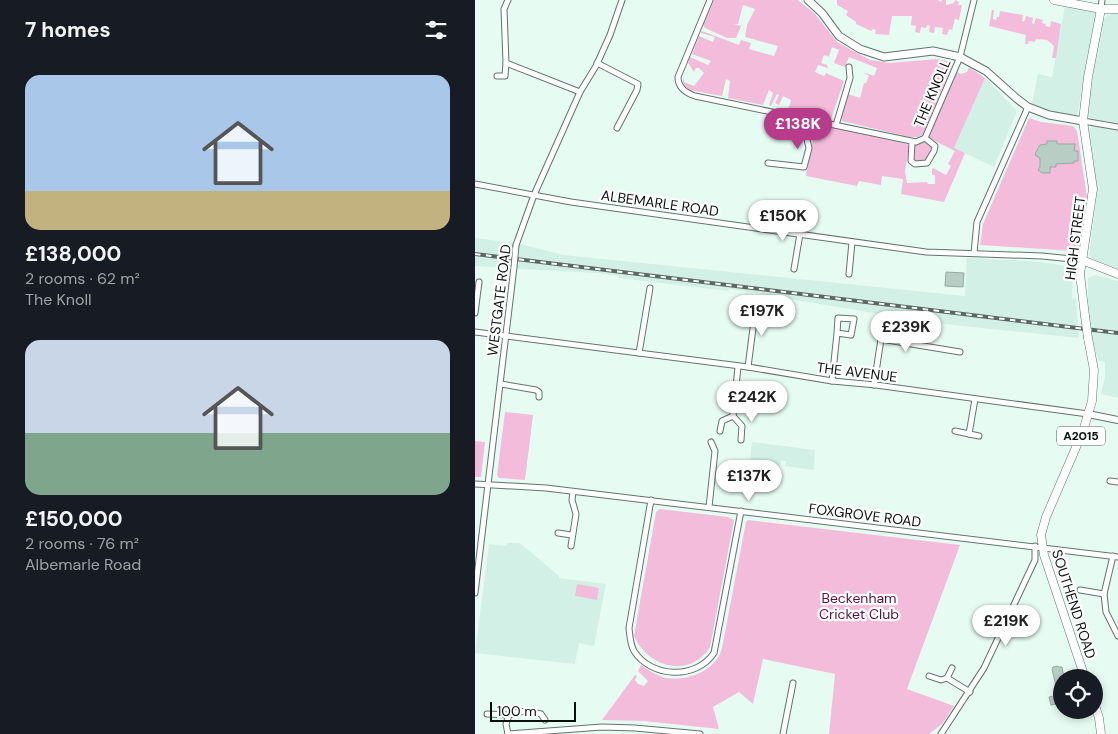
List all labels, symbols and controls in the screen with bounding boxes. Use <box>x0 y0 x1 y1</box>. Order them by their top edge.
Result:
text: 7 homes <box>25 16 111 44</box>
icon: filters <box>422 16 450 44</box>
street label: THE KNOLL <box>910 56 954 130</box>
icon: home <box>193 108 283 198</box>
pin: £138K <box>763 108 833 150</box>
text: £138K <box>775 113 821 134</box>
street label: ALBEMARLE ROAD <box>600 186 720 220</box>
street label: HIGH STREET <box>1061 195 1089 281</box>
pin: £150K <box>748 200 818 242</box>
text: £150K <box>759 205 807 226</box>
text: £138,000 <box>25 240 121 268</box>
street label: WESTGATE ROAD <box>483 243 515 357</box>
text: 2 rooms · 62 m² <box>25 268 140 289</box>
text: The Knoll <box>25 289 92 310</box>
pin: £197K <box>727 294 797 337</box>
text: £197K <box>740 300 784 321</box>
pin: £239K <box>871 310 941 353</box>
text: £239K <box>881 316 931 337</box>
street label: THE AVENUE <box>816 358 898 386</box>
icon: home <box>193 373 283 463</box>
pin: £242K <box>717 380 787 423</box>
text: £242K <box>727 386 777 407</box>
road number: A2015 <box>1057 426 1105 446</box>
pin: £137K <box>714 460 784 502</box>
text: £137K <box>727 465 771 486</box>
street label: FOXGROVE ROAD <box>808 499 922 531</box>
text: £150,000 <box>25 505 123 533</box>
text: 2 rooms · 76 m² <box>25 533 139 554</box>
street label: SOUTHEND ROAD <box>1048 547 1100 661</box>
text: Albemarle Road <box>25 554 141 575</box>
park label: Beckenham Cricket Club <box>819 589 899 623</box>
pin: £219K <box>971 604 1041 647</box>
text: £219K <box>983 610 1029 631</box>
map controls <box>1053 669 1103 719</box>
button: locate <box>1053 669 1103 719</box>
scale bar <box>490 699 576 722</box>
text: 100 m <box>497 702 537 720</box>

